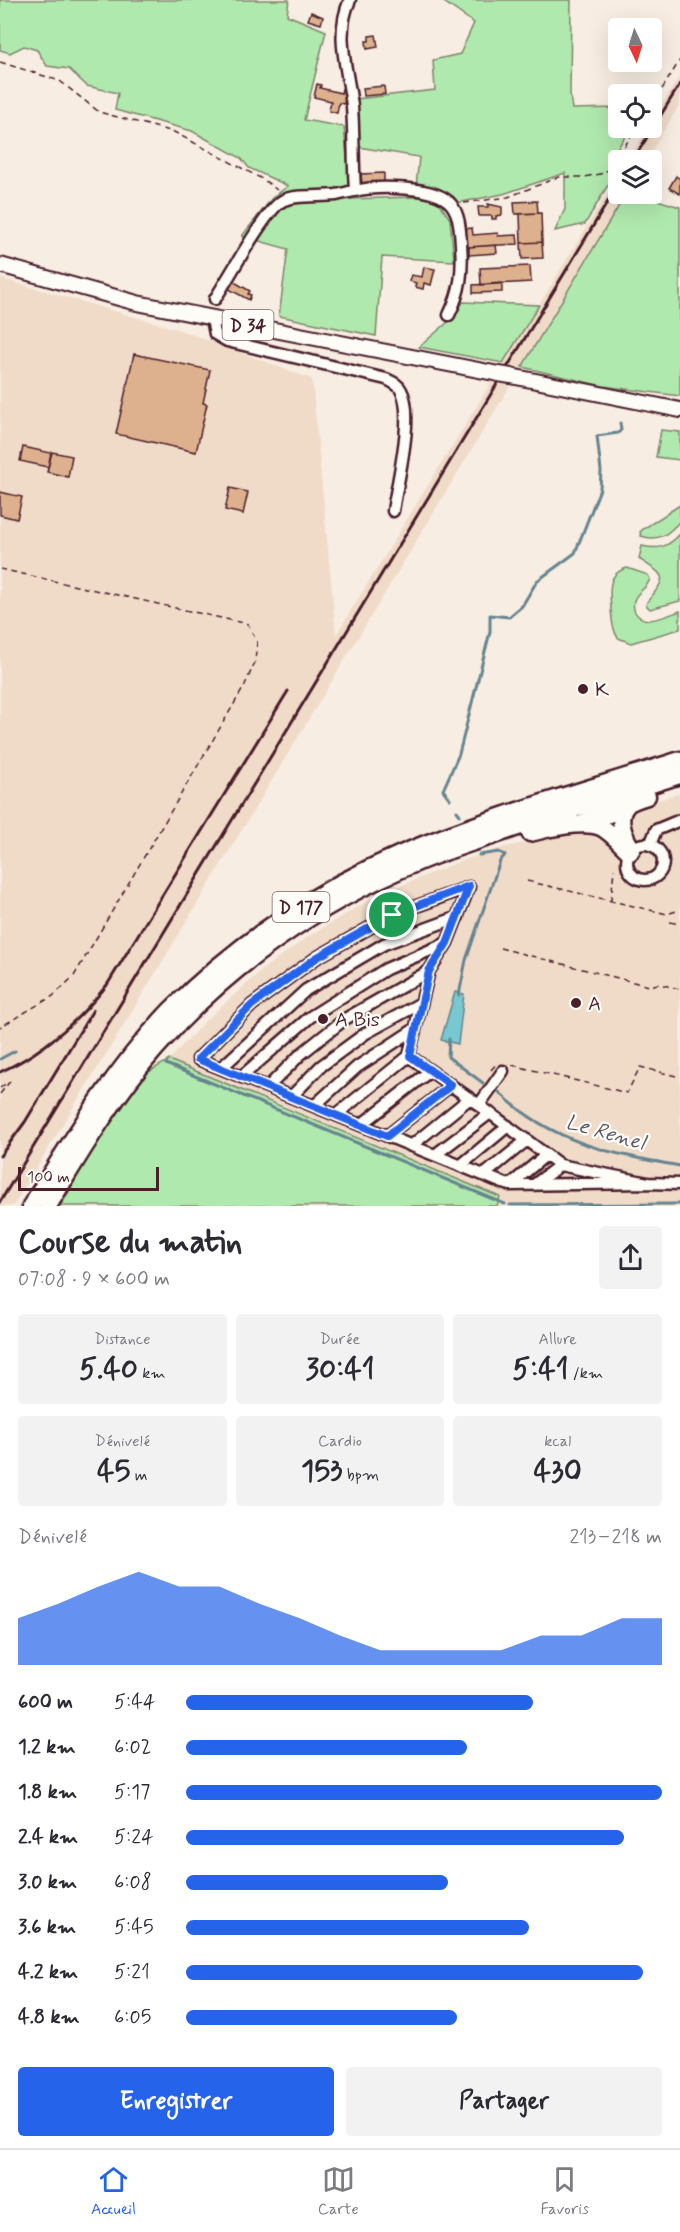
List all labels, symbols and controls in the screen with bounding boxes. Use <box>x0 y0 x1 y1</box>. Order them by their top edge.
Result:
north arrow <box>608 18 662 72</box>
map controls <box>608 18 662 204</box>
button: locate <box>608 84 662 138</box>
button: layers <box>608 150 662 204</box>
road number: D 34 <box>222 310 274 340</box>
place label: K <box>595 677 609 704</box>
marker: K <box>576 682 590 696</box>
pin <box>366 889 417 940</box>
road number: D 177 <box>272 892 330 922</box>
icon: arrive <box>375 898 408 931</box>
place label: A <box>588 991 601 1018</box>
marker: A <box>569 996 583 1010</box>
place label: A Bis <box>335 1007 380 1034</box>
marker: A Bis <box>316 1012 330 1026</box>
water label: Le Renel <box>563 1108 651 1158</box>
scale bar <box>18 1164 159 1192</box>
text: 100 m <box>27 1167 70 1188</box>
text: Course du matin <box>18 1221 242 1265</box>
button: share <box>599 1226 662 1289</box>
text: 07:08 · 9 × 600 m <box>18 1266 170 1293</box>
text: Distance <box>94 1329 150 1350</box>
text: Durée <box>320 1329 360 1350</box>
text: Allure <box>538 1329 577 1350</box>
text: 5.40 <box>79 1350 138 1389</box>
text: 30:41 <box>305 1350 375 1389</box>
text: 5:41 <box>512 1350 569 1389</box>
text: km <box>138 1363 166 1384</box>
text: /km <box>569 1363 603 1384</box>
text: Dénivelé <box>95 1431 150 1452</box>
text: Cardio <box>318 1431 362 1452</box>
text: kcal <box>544 1431 571 1452</box>
text: 45 <box>97 1452 131 1491</box>
text: 153 <box>301 1452 343 1491</box>
text: 430 <box>534 1452 582 1491</box>
text: m <box>131 1465 148 1486</box>
text: bpm <box>343 1465 379 1486</box>
text: Dénivelé <box>18 1524 87 1551</box>
text: 213–218 m <box>570 1524 662 1551</box>
text: 600 m <box>18 1689 73 1716</box>
text: 5:44 <box>114 1689 155 1716</box>
text: 1.2 km <box>18 1734 75 1761</box>
text: 6:02 <box>114 1734 151 1761</box>
text: 1.8 km <box>18 1779 77 1806</box>
text: 5:17 <box>114 1779 150 1806</box>
text: 2.4 km <box>18 1824 78 1851</box>
text: 5:24 <box>114 1824 153 1851</box>
text: 3.0 km <box>18 1869 77 1896</box>
text: 6:08 <box>114 1869 152 1896</box>
text: 3.6 km <box>18 1914 76 1941</box>
text: 5:45 <box>114 1914 154 1941</box>
text: 4.2 km <box>18 1959 78 1986</box>
text: 5:21 <box>114 1959 150 1986</box>
text: 4.8 km <box>18 2004 80 2031</box>
text: 6:05 <box>114 2004 151 2031</box>
button: Enregistrer <box>18 2067 334 2136</box>
button: Partager <box>346 2067 662 2136</box>
tab: Accueil <box>91 2163 136 2220</box>
tab: Carte <box>318 2163 359 2220</box>
tab: Favoris <box>540 2163 589 2220</box>

